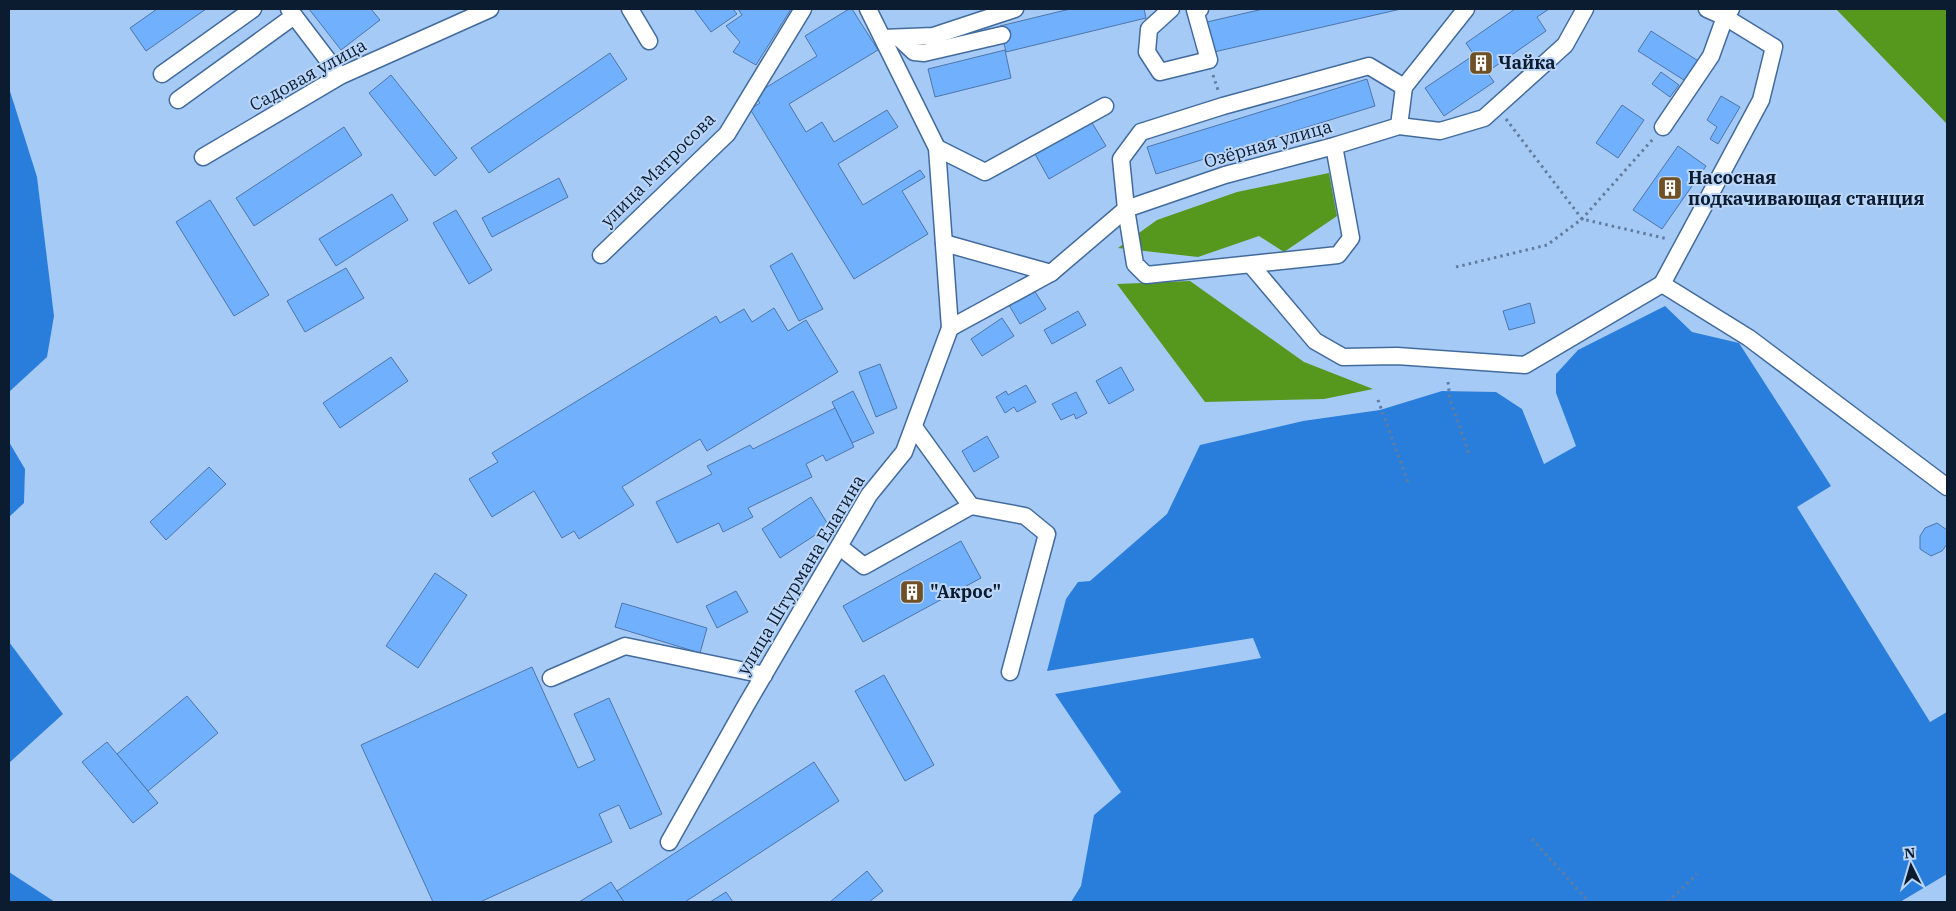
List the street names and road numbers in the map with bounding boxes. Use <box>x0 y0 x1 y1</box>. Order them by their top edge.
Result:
street label: Садовая улица <box>245 33 370 116</box>
street label: улица Матросова <box>595 107 720 232</box>
street label: Озёрная улица <box>1201 114 1335 173</box>
street label: улица Штурмана Елагина <box>732 470 870 679</box>

